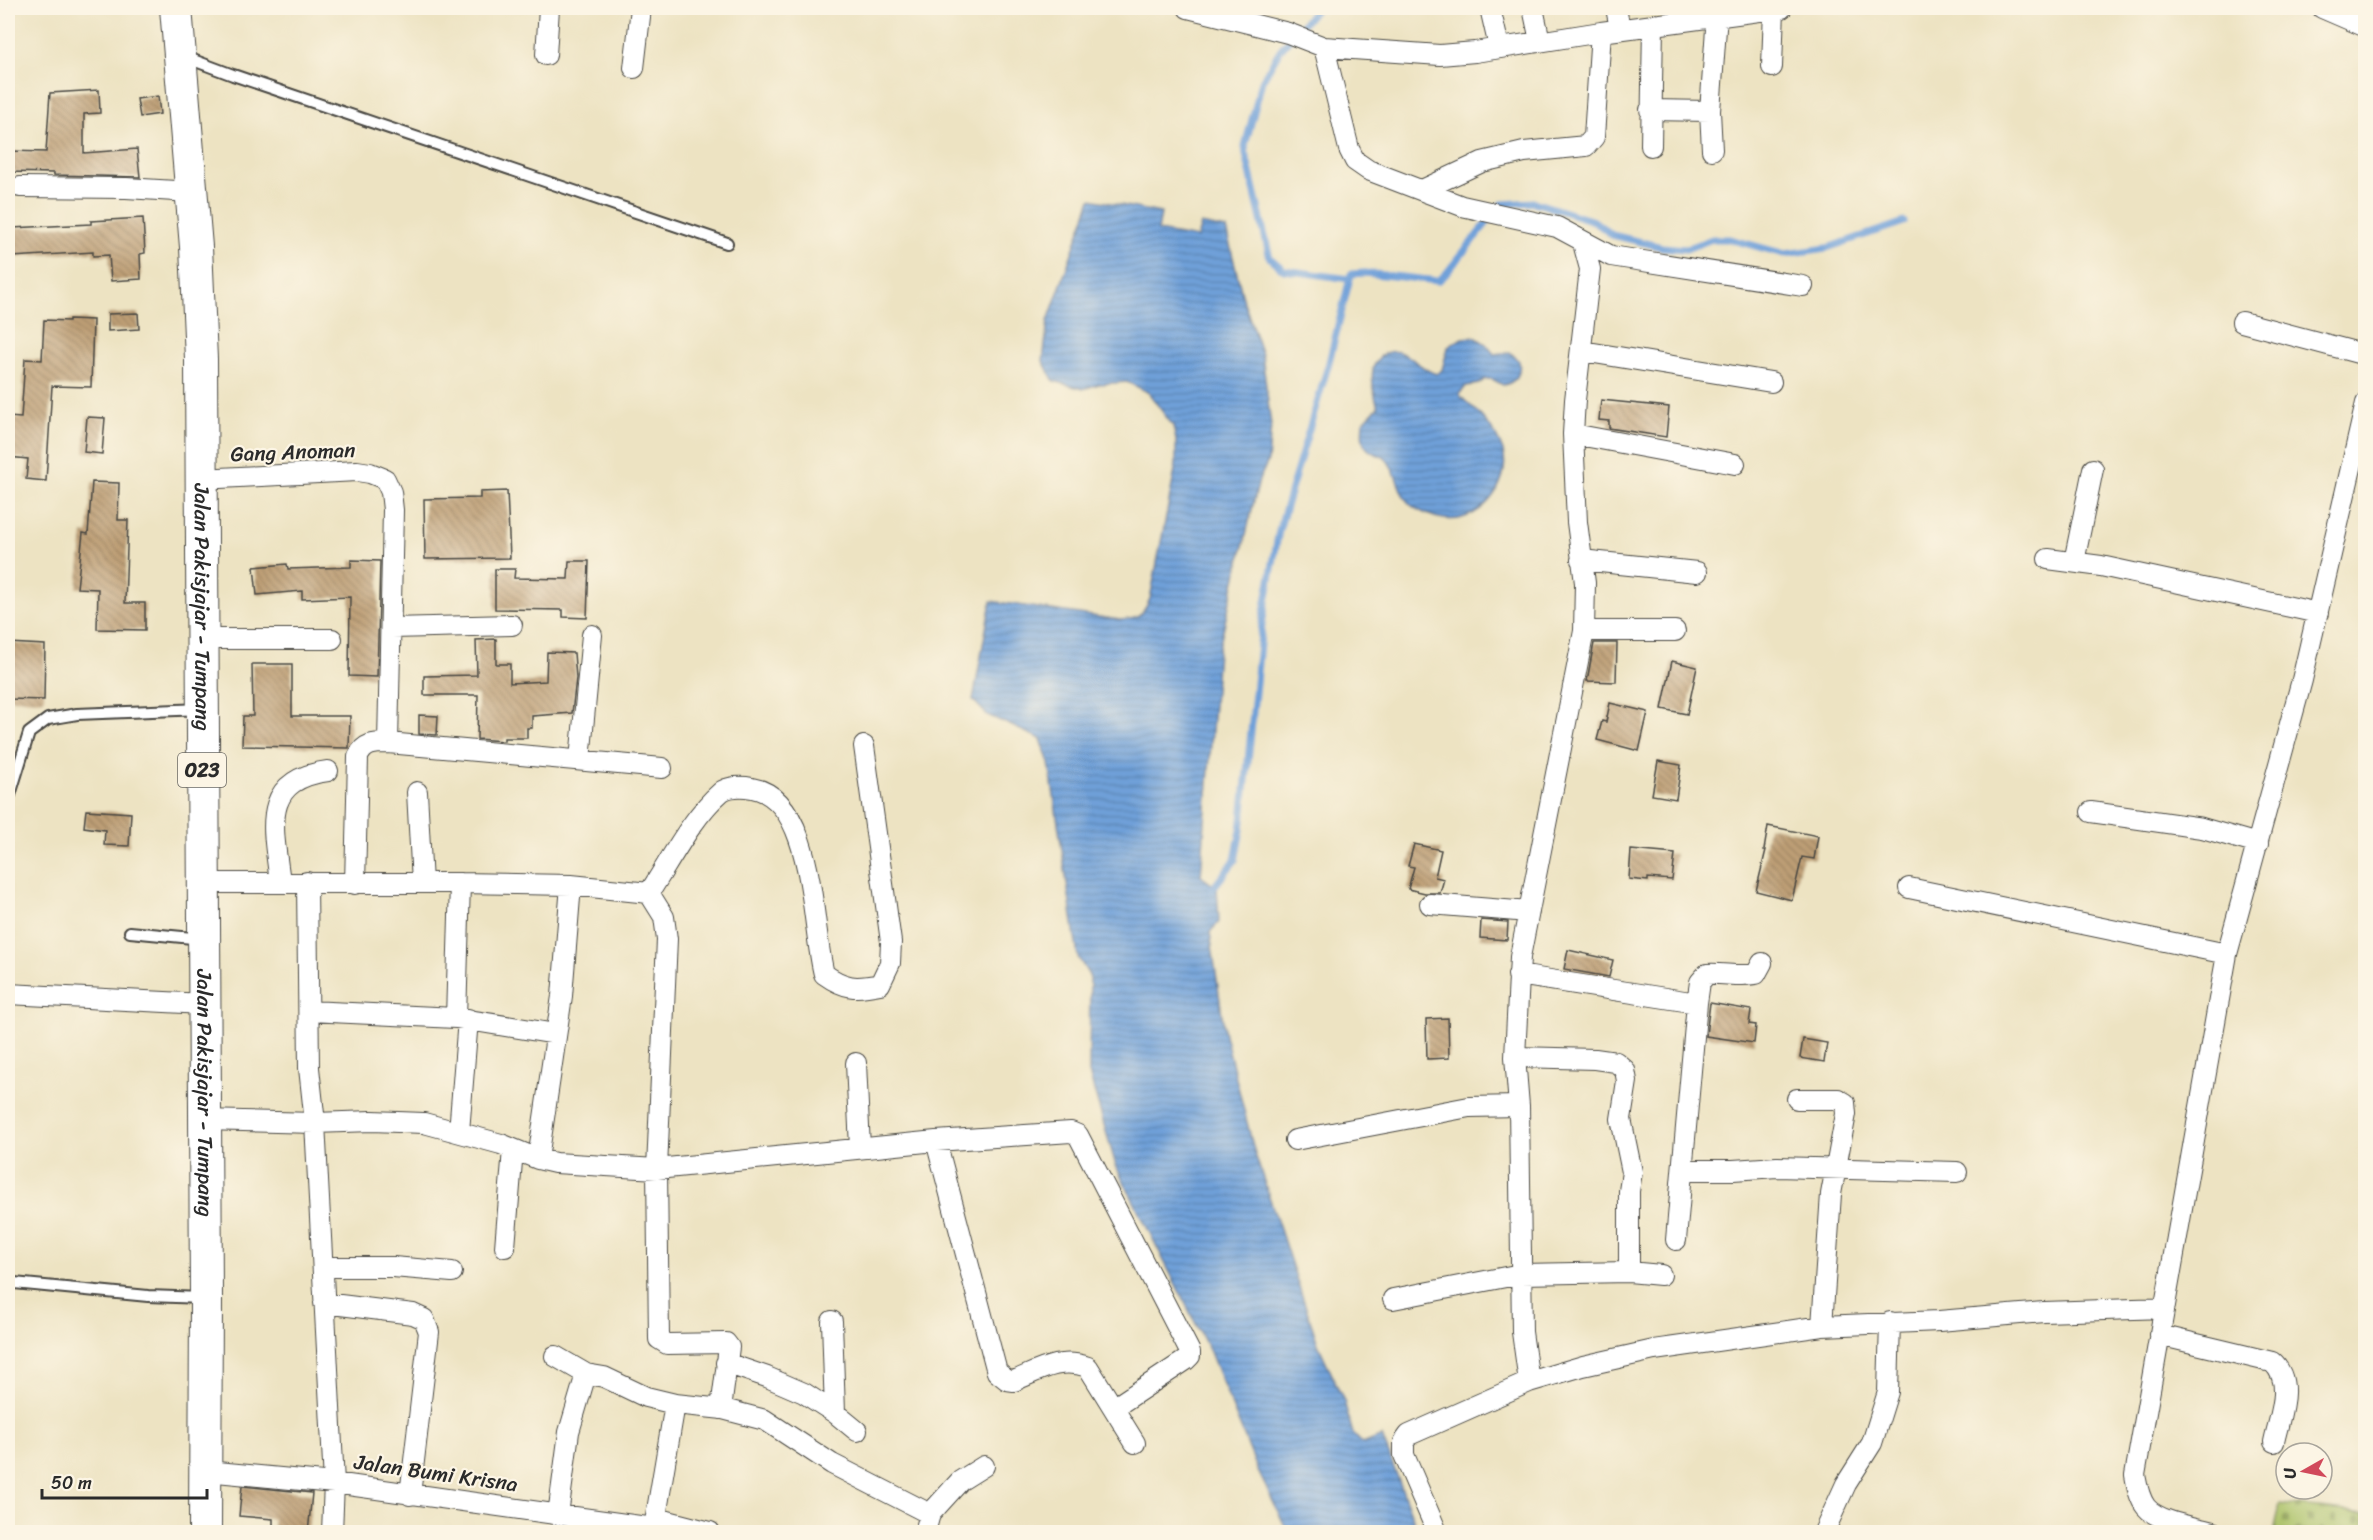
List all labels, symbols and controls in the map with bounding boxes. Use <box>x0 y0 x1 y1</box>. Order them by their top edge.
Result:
street label: Gang Anoman <box>230 431 356 473</box>
street label: Jalan Pakisjajar - Tumpang <box>183 482 222 731</box>
road number: 023 <box>178 753 226 787</box>
street label: Jalan Pakisjajar - Tumpang <box>185 968 225 1217</box>
north arrow <box>2274 1441 2334 1501</box>
street label: Jalan Bumi Krisna <box>351 1443 521 1503</box>
scale bar <box>42 1462 207 1500</box>
text: U <box>2274 1464 2305 1481</box>
text: 50 m <box>51 1467 92 1499</box>

